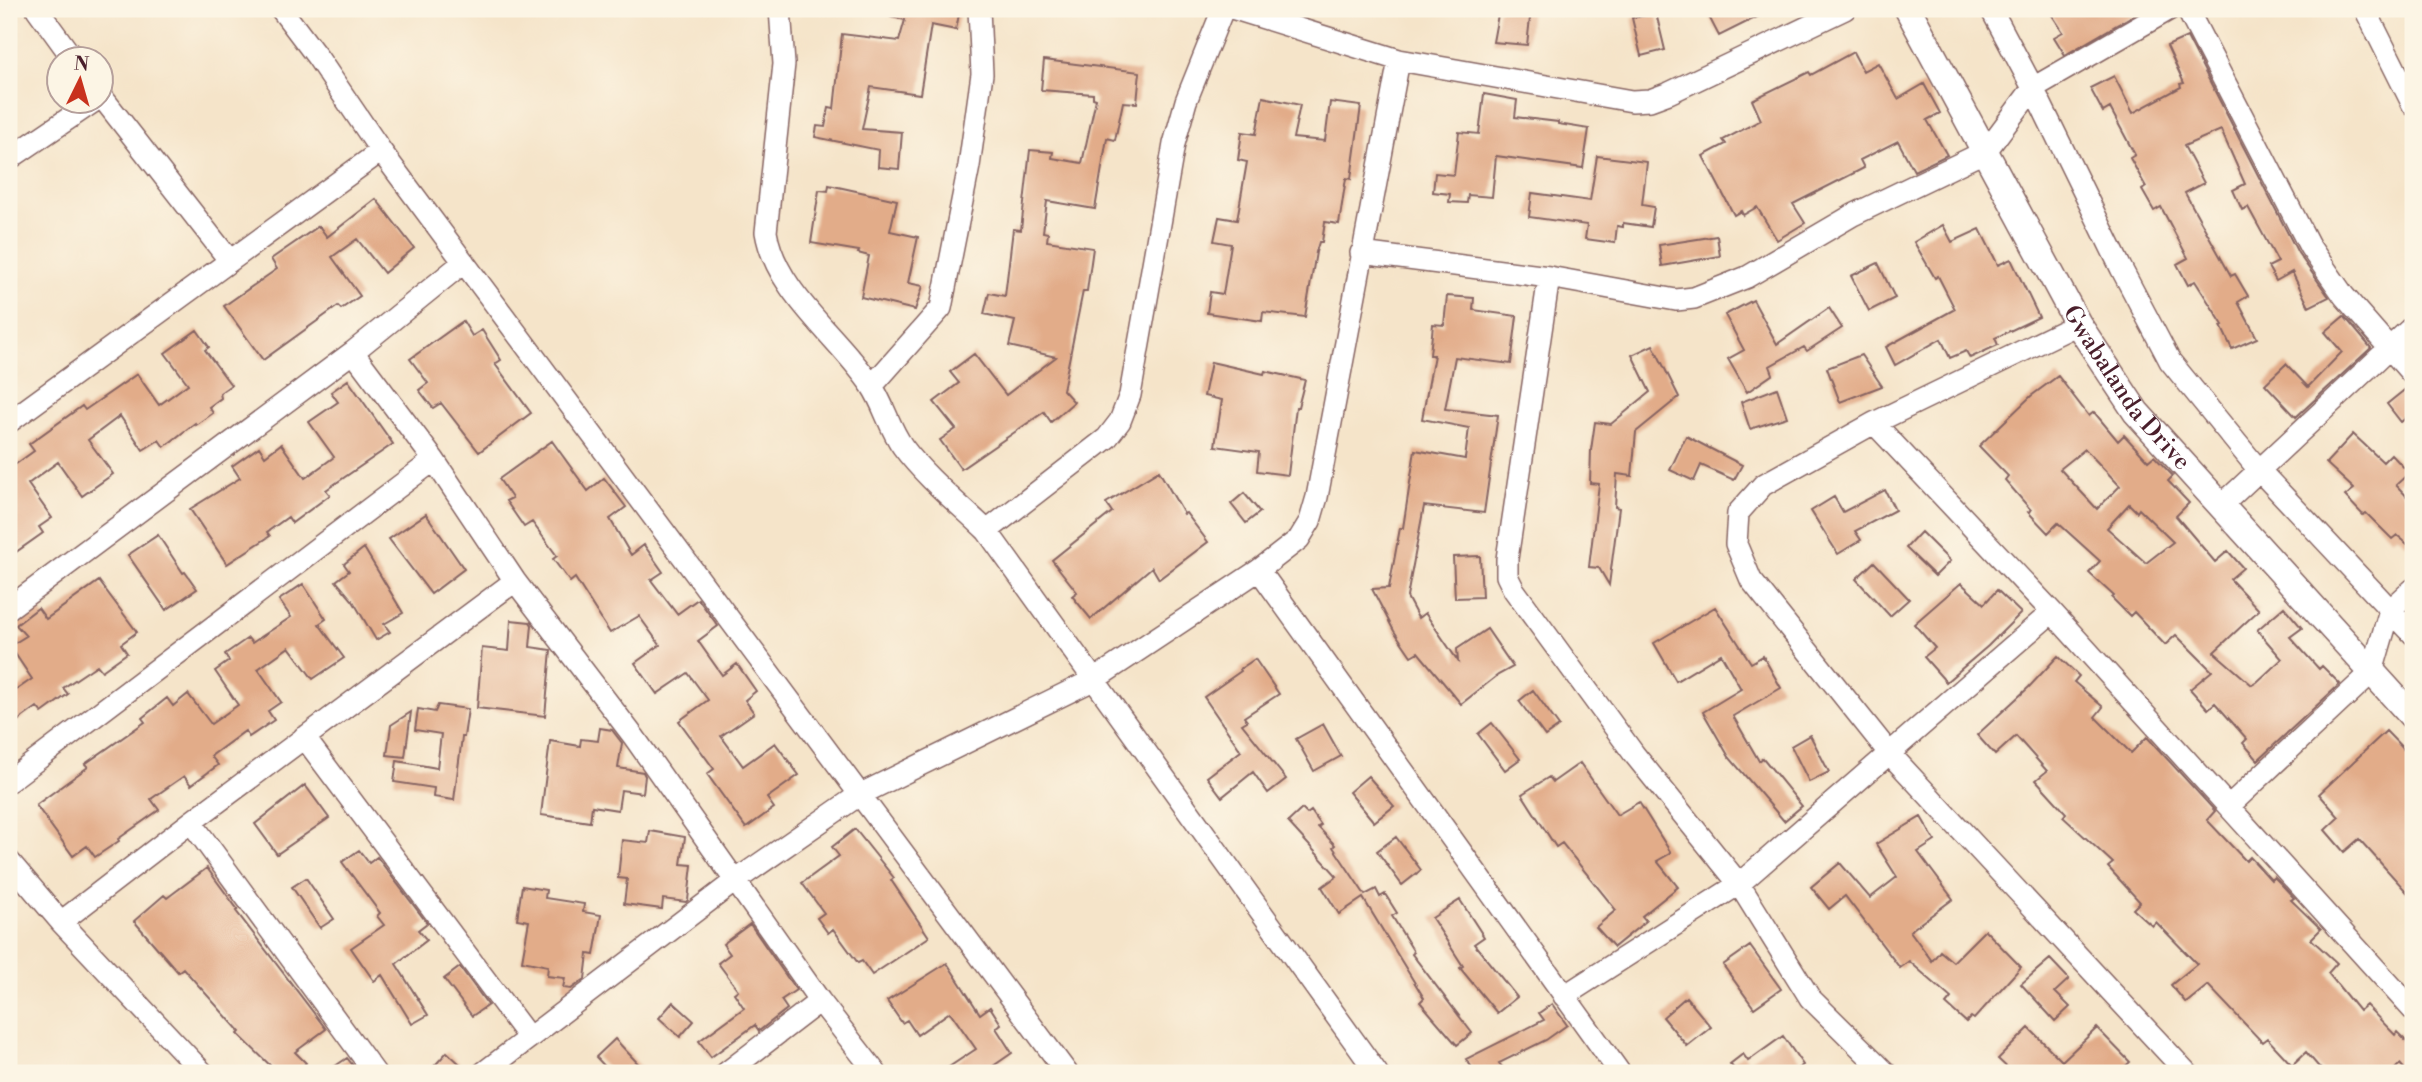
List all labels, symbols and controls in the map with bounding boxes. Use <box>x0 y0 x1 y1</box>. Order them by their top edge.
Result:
north arrow <box>46 46 116 116</box>
text: N <box>73 51 90 77</box>
street label: Gwabalanda Drive <box>2056 300 2197 477</box>

